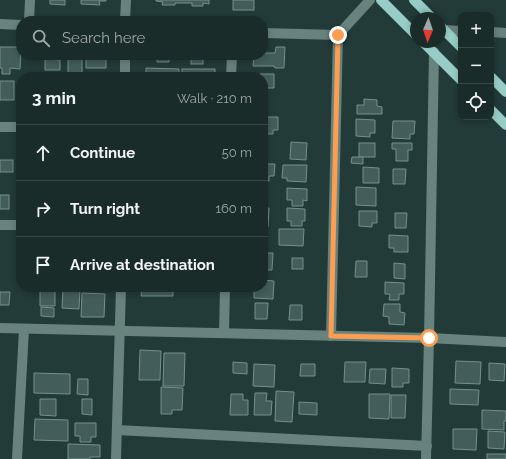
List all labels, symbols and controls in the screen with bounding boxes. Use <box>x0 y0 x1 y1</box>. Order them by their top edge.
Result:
north arrow <box>410 12 446 48</box>
map controls <box>458 12 494 120</box>
button: + <box>458 12 494 48</box>
search box <box>16 16 268 60</box>
route end <box>329 26 347 44</box>
icon: search <box>30 27 52 49</box>
text: Search here <box>62 29 145 47</box>
button: − <box>458 48 494 84</box>
button: locate <box>458 84 494 120</box>
text: 3 min <box>32 88 76 108</box>
text: Walk · 210 m <box>177 91 252 106</box>
icon: ahead <box>32 142 54 164</box>
text: Continue <box>70 144 135 162</box>
text: 50 m <box>222 145 252 160</box>
icon: right <box>32 198 54 220</box>
text: Turn right <box>70 200 140 218</box>
text: 160 m <box>215 201 252 216</box>
icon: arrive <box>32 254 54 276</box>
text: Arrive at destination <box>70 256 215 274</box>
route start <box>420 329 438 347</box>

